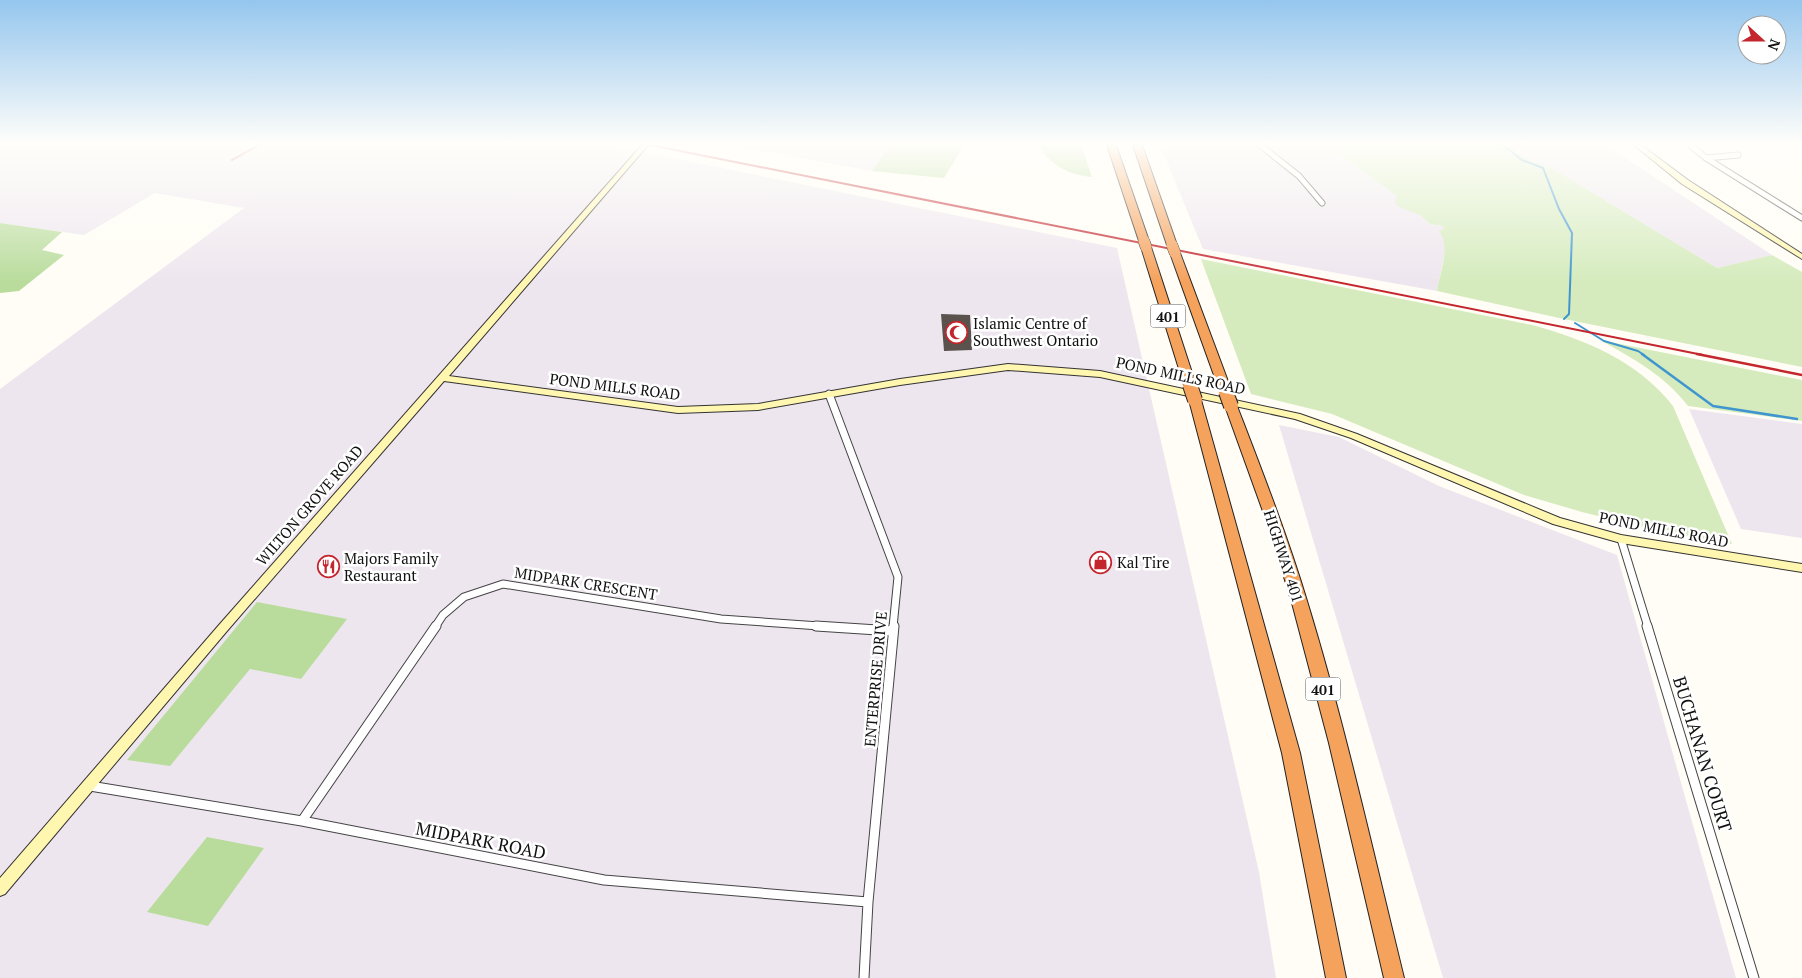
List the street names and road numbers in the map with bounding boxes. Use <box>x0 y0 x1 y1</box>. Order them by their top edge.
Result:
road number: 401 <box>1150 304 1186 328</box>
street label: POND MILLS ROAD <box>1114 352 1248 398</box>
street label: POND MILLS ROAD <box>548 368 682 404</box>
street label: WILTON GROVE ROAD <box>251 441 367 569</box>
street label: HIGHWAY 401 <box>1260 507 1308 605</box>
street label: POND MILLS ROAD <box>1597 507 1731 551</box>
street label: MIDPARK CRESCENT <box>513 562 659 604</box>
street label: ENTERPRISE DRIVE <box>859 610 891 748</box>
street label: BUCHANAN COURT <box>1668 673 1738 835</box>
road number: 401 <box>1306 678 1340 701</box>
street label: MIDPARK ROAD <box>414 816 548 864</box>

